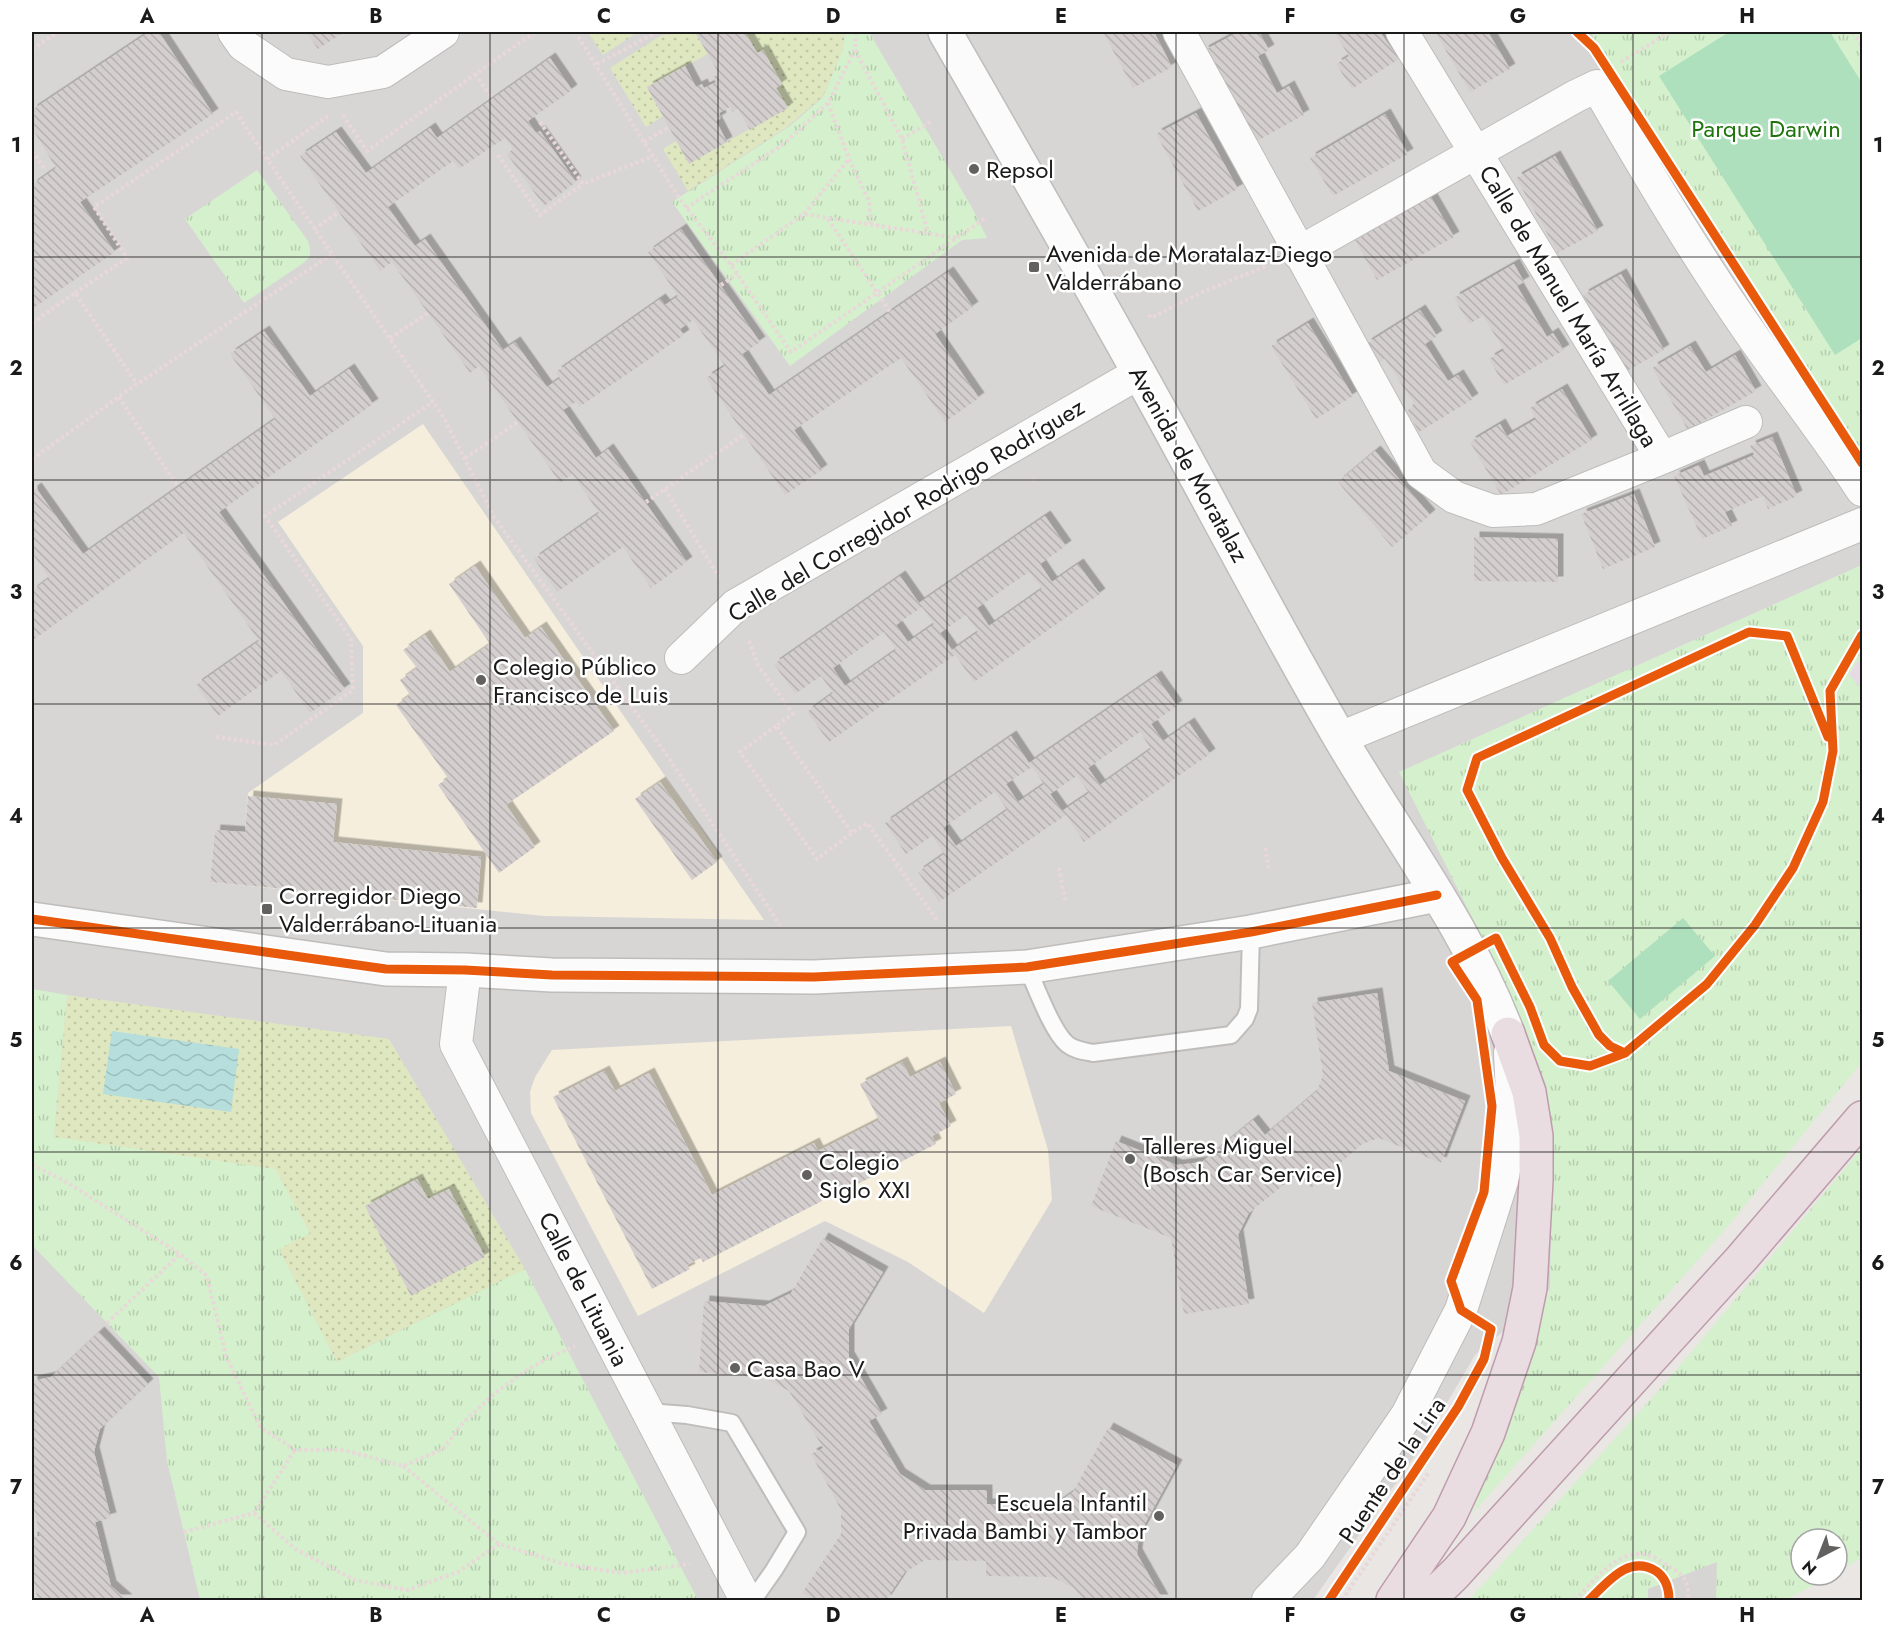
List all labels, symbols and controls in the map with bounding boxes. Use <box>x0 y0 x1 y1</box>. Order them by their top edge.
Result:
text: A <box>139 2 155 31</box>
text: B <box>369 2 383 31</box>
text: C <box>597 2 611 31</box>
text: D <box>826 2 840 31</box>
text: E <box>1055 2 1067 31</box>
text: F <box>1284 2 1296 31</box>
text: G <box>1510 2 1526 31</box>
text: H <box>1739 2 1755 31</box>
park label: Parque Darwin <box>1691 111 1841 146</box>
text: 1 <box>11 131 21 160</box>
text: 1 <box>1873 131 1883 160</box>
place label: Repsol <box>986 152 1054 187</box>
street label: Calle de Manuel María Arrillaga <box>1471 158 1667 454</box>
marker: Repsol <box>967 162 981 176</box>
place label: Avenida de Moratalaz-Diego Valderrábano <box>1046 236 1332 299</box>
marker: Avenida de Moratalaz-Diego Valderrábano <box>1027 260 1041 274</box>
text: 2 <box>9 354 23 383</box>
text: 2 <box>1871 354 1885 383</box>
street label: Avenida de Moratalaz <box>1121 360 1257 568</box>
street label: Calle del Corregidor Rodrigo Rodríguez <box>721 389 1091 631</box>
text: 3 <box>10 578 22 607</box>
text: 3 <box>1872 578 1884 607</box>
place label: Colegio Público Francisco de Luis <box>493 649 668 712</box>
marker: Colegio Público Francisco de Luis <box>474 673 488 687</box>
text: 4 <box>9 802 23 831</box>
text: 4 <box>1871 802 1885 831</box>
place label: Corregidor Diego Valderrábano-Lituania <box>279 878 497 941</box>
marker: Corregidor Diego Valderrábano-Lituania <box>260 902 274 916</box>
text: 5 <box>10 1026 23 1055</box>
text: 5 <box>1872 1026 1885 1055</box>
place label: Talleres Miguel (Bosch Car Service) <box>1142 1128 1343 1191</box>
place label: Colegio Siglo XXI <box>819 1144 910 1207</box>
marker: Talleres Miguel (Bosch Car Service) <box>1123 1152 1137 1166</box>
marker: Colegio Siglo XXI <box>800 1168 814 1182</box>
street label: Calle de Lituania <box>530 1206 638 1372</box>
text: 6 <box>9 1249 23 1278</box>
text: 6 <box>1871 1249 1885 1278</box>
place label: Casa Bao V <box>747 1351 865 1386</box>
marker: Casa Bao V <box>728 1361 742 1375</box>
street label: Puente de la Lira <box>1330 1390 1454 1550</box>
text: 7 <box>10 1473 23 1502</box>
text: 7 <box>1872 1473 1885 1502</box>
place label: Escuela Infantil Privada Bambi y Tambor <box>903 1485 1148 1548</box>
marker: Escuela Infantil Privada Bambi y Tambor <box>1152 1509 1166 1523</box>
north arrow <box>1789 1527 1849 1587</box>
text: N <box>1797 1555 1822 1581</box>
text: A <box>139 1601 155 1630</box>
text: B <box>369 1601 383 1630</box>
text: C <box>597 1601 611 1630</box>
text: D <box>826 1601 840 1630</box>
text: E <box>1055 1601 1067 1630</box>
text: F <box>1284 1601 1296 1630</box>
text: G <box>1510 1601 1526 1630</box>
text: H <box>1739 1601 1755 1630</box>

